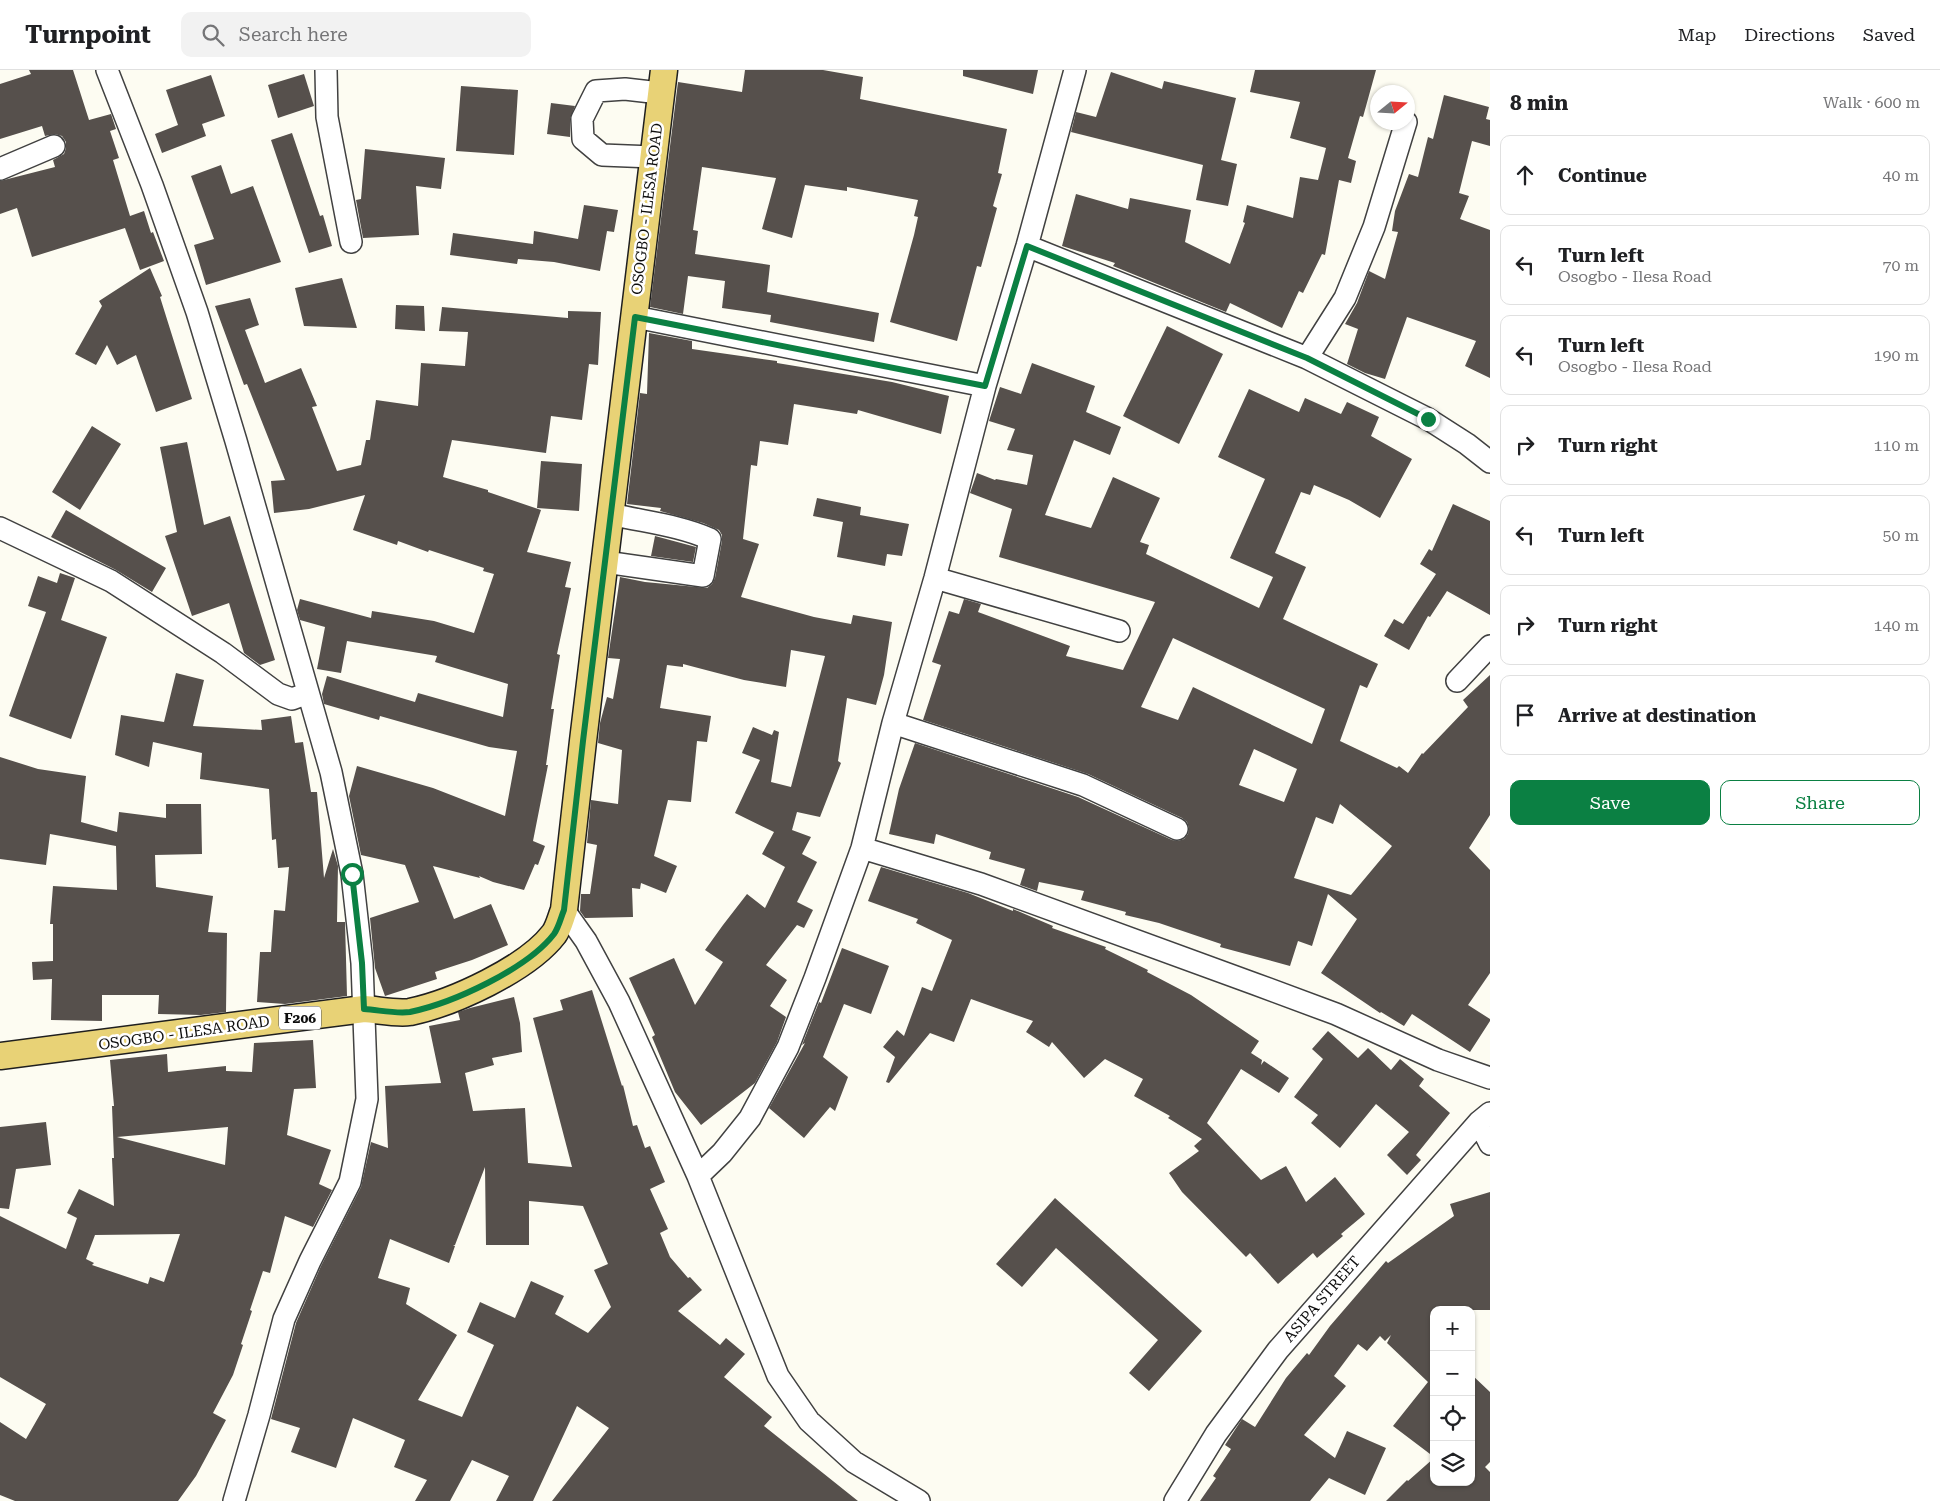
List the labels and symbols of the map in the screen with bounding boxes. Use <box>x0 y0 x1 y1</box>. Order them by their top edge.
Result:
north arrow <box>1370 85 1415 130</box>
street label: OSOGBO - ILESA ROAD <box>628 122 666 296</box>
route end <box>1417 408 1440 431</box>
route start <box>341 863 364 886</box>
road number: F206 <box>279 1006 321 1030</box>
street label: OSOGBO - ILESA ROAD <box>97 1012 271 1054</box>
street label: ASIPA STREET <box>1280 1252 1364 1346</box>

